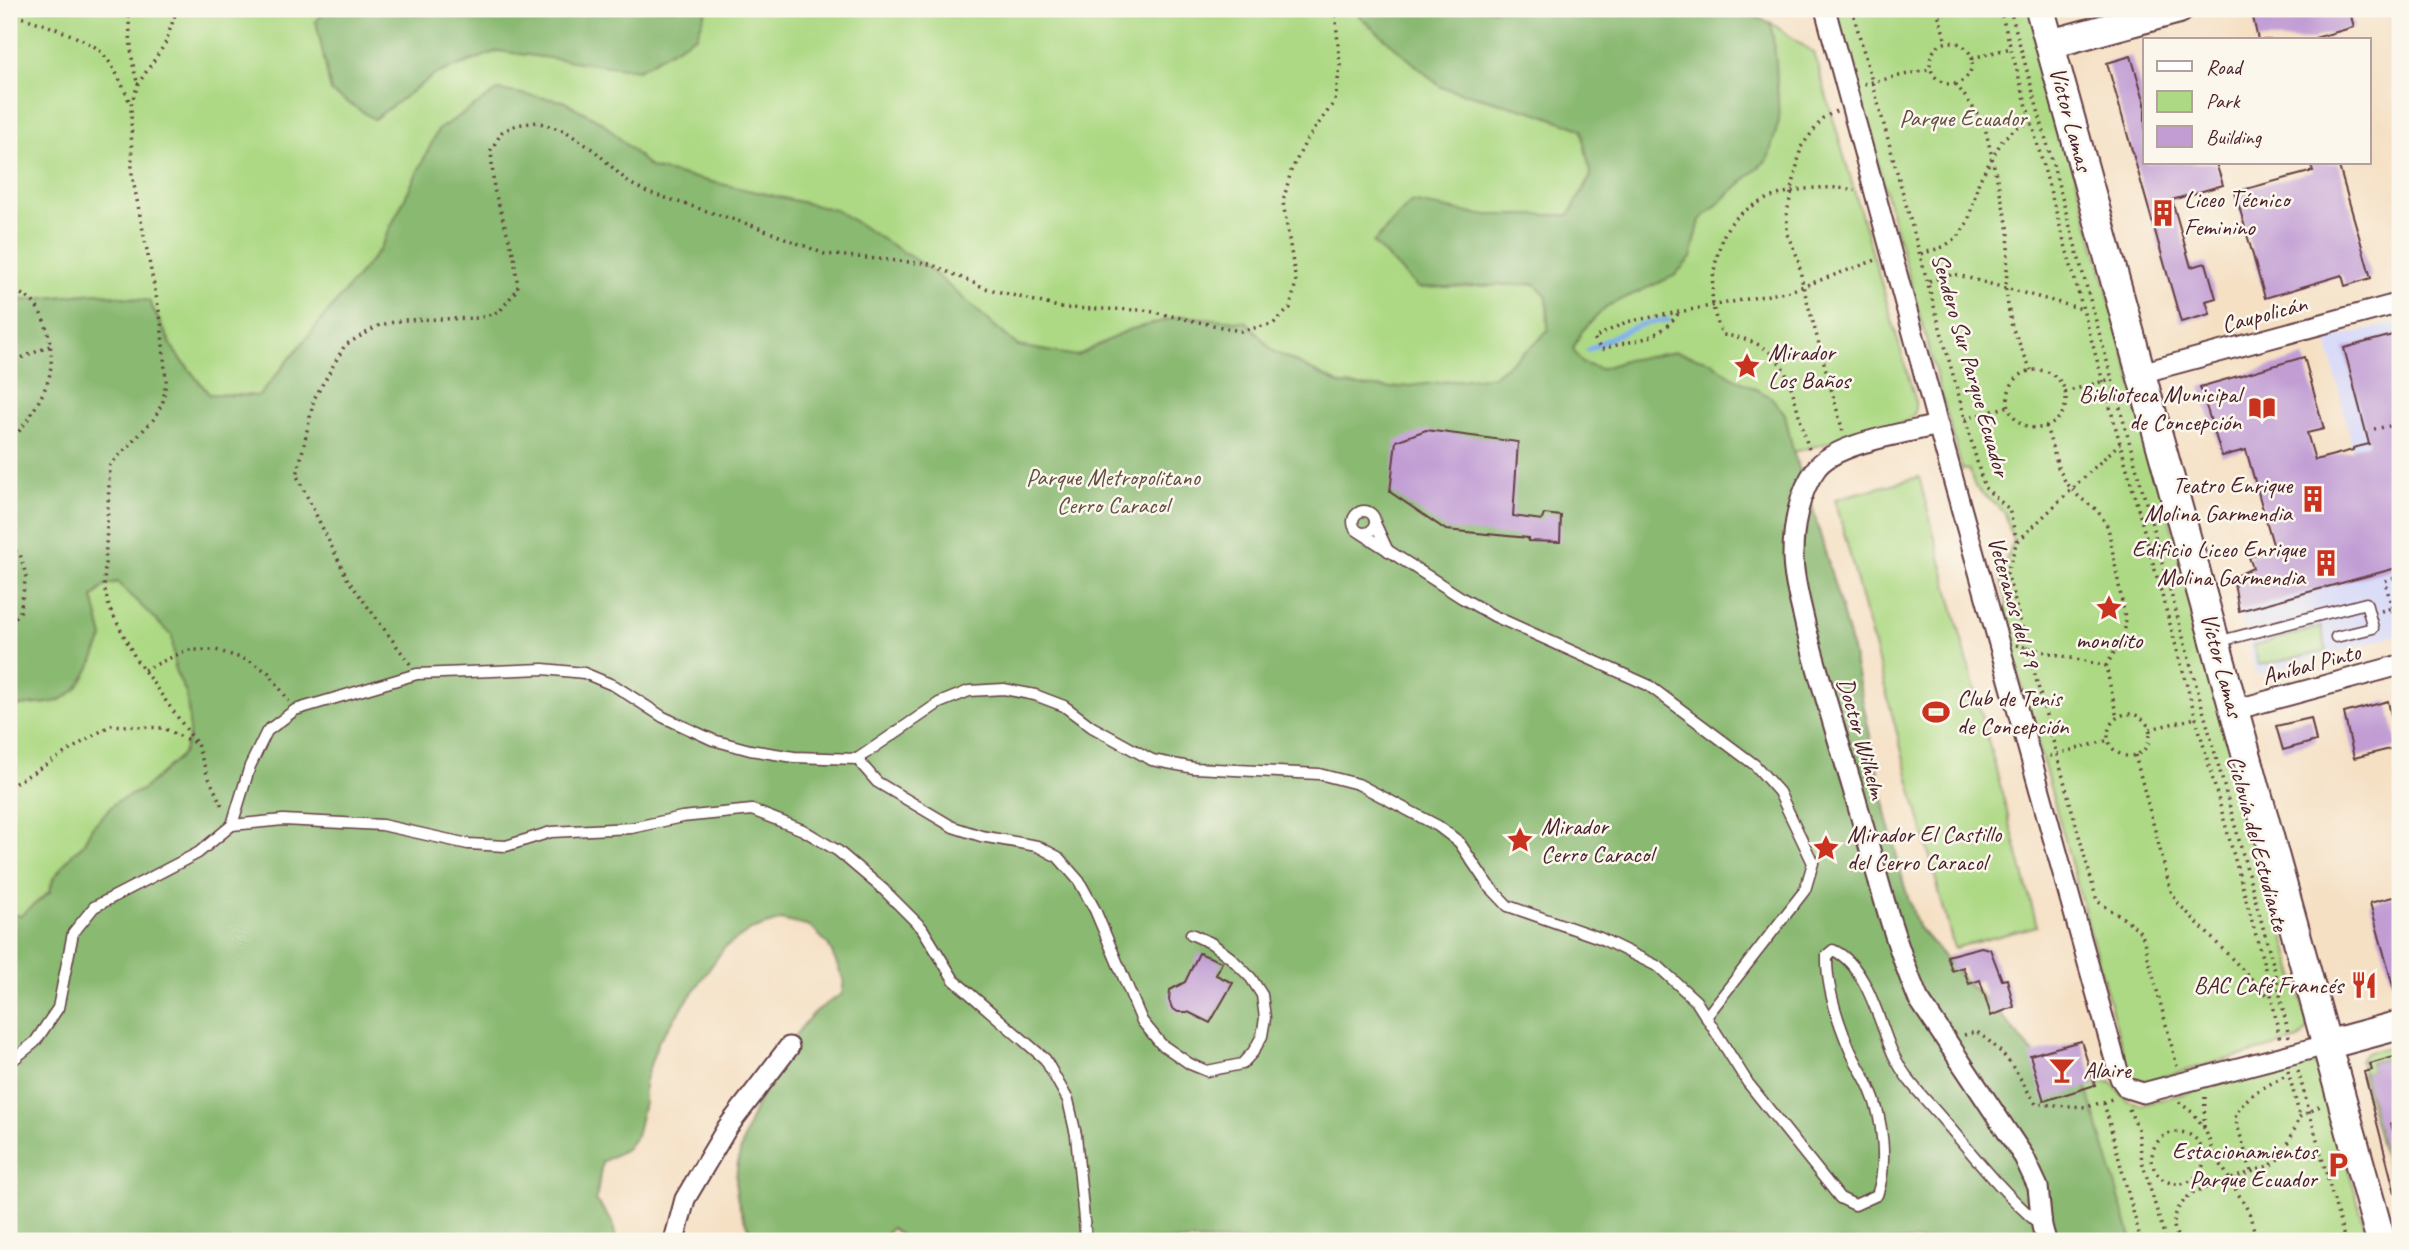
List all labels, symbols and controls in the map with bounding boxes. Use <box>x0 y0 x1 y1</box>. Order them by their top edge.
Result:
legend <box>2143 38 2370 164</box>
text: Road <box>2206 54 2245 80</box>
street label: Víctor Lamas <box>2043 63 2100 176</box>
text: Park <box>2206 88 2241 114</box>
park label: Parque Ecuador <box>1899 103 2029 133</box>
text: Building <box>2206 124 2263 150</box>
place label: Liceo Técnico Feminino <box>2184 184 2292 242</box>
building icon: Liceo Técnico Feminino <box>2148 198 2178 228</box>
street label: Sendero Sur Parque Ecuador <box>1925 250 2018 482</box>
street label: Caupolicán <box>2218 288 2311 340</box>
place label: Mirador Los Baños <box>1768 337 1853 395</box>
place icon: Mirador Los Baños <box>1732 351 1762 381</box>
place label: Biblioteca Municipal de Concepción <box>2079 379 2245 437</box>
library icon: Biblioteca Municipal de Concepción <box>2247 393 2277 423</box>
park label: Parque Metropolitano Cerro Caracol <box>1026 462 1201 520</box>
place label: Teatro Enrique Molina Garmendia <box>2144 470 2294 528</box>
building icon: Teatro Enrique Molina Garmendia <box>2298 484 2328 514</box>
street label: Veteranos del 79 <box>1981 533 2048 673</box>
place label: Edificio Liceo Enrique Molina Garmendia <box>2132 534 2307 592</box>
building icon: Edificio Liceo Enrique Molina Garmendia <box>2311 548 2341 578</box>
place icon: monolito <box>2094 593 2124 623</box>
street label: Víctor Lamas <box>2194 609 2251 722</box>
place label: monolito <box>2076 625 2144 655</box>
street label: Aníbal Pinto <box>2259 636 2365 691</box>
street label: Doctor Wilhelm <box>1830 674 1894 804</box>
place label: Club de Tenis de Concepción <box>1957 683 2070 741</box>
sports icon: Club de Tenis de Concepción <box>1921 697 1951 727</box>
street label: Ciclovía del Estudiante <box>2220 752 2296 936</box>
place label: Mirador Cerro Caracol <box>1541 811 1657 869</box>
place label: Mirador El Castillo del Cerro Caracol <box>1847 819 2003 877</box>
place icon: Mirador Cerro Caracol <box>1505 825 1535 855</box>
place icon: Mirador El Castillo del Cerro Caracol <box>1811 833 1841 863</box>
place label: BAC Café Francés <box>2194 970 2346 1000</box>
restaurant icon: BAC Café Francés <box>2349 970 2379 1000</box>
bar icon: Alaire <box>2047 1055 2077 1085</box>
place label: Alaire <box>2083 1055 2133 1085</box>
place label: Estacionamientos Parque Ecuador <box>2172 1136 2319 1194</box>
parking icon: Estacionamientos Parque Ecuador <box>2323 1150 2353 1180</box>

